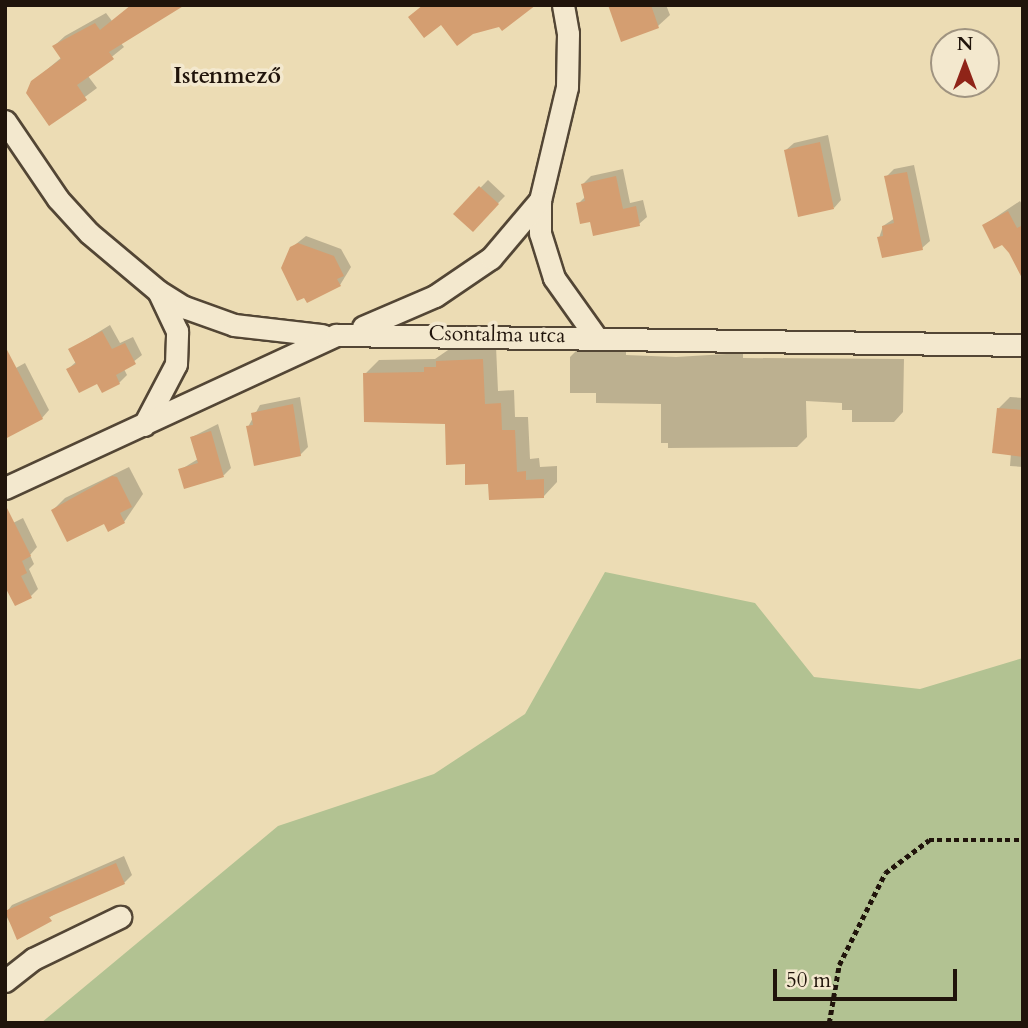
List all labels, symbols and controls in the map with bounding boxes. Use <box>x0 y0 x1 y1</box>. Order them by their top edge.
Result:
north arrow <box>930 28 1000 98</box>
text: N <box>957 31 973 57</box>
district label: Istenmező <box>173 62 281 90</box>
street label: Csontalma utca <box>428 321 566 349</box>
scale bar <box>776 954 960 998</box>
text: 50 m <box>786 966 831 995</box>

